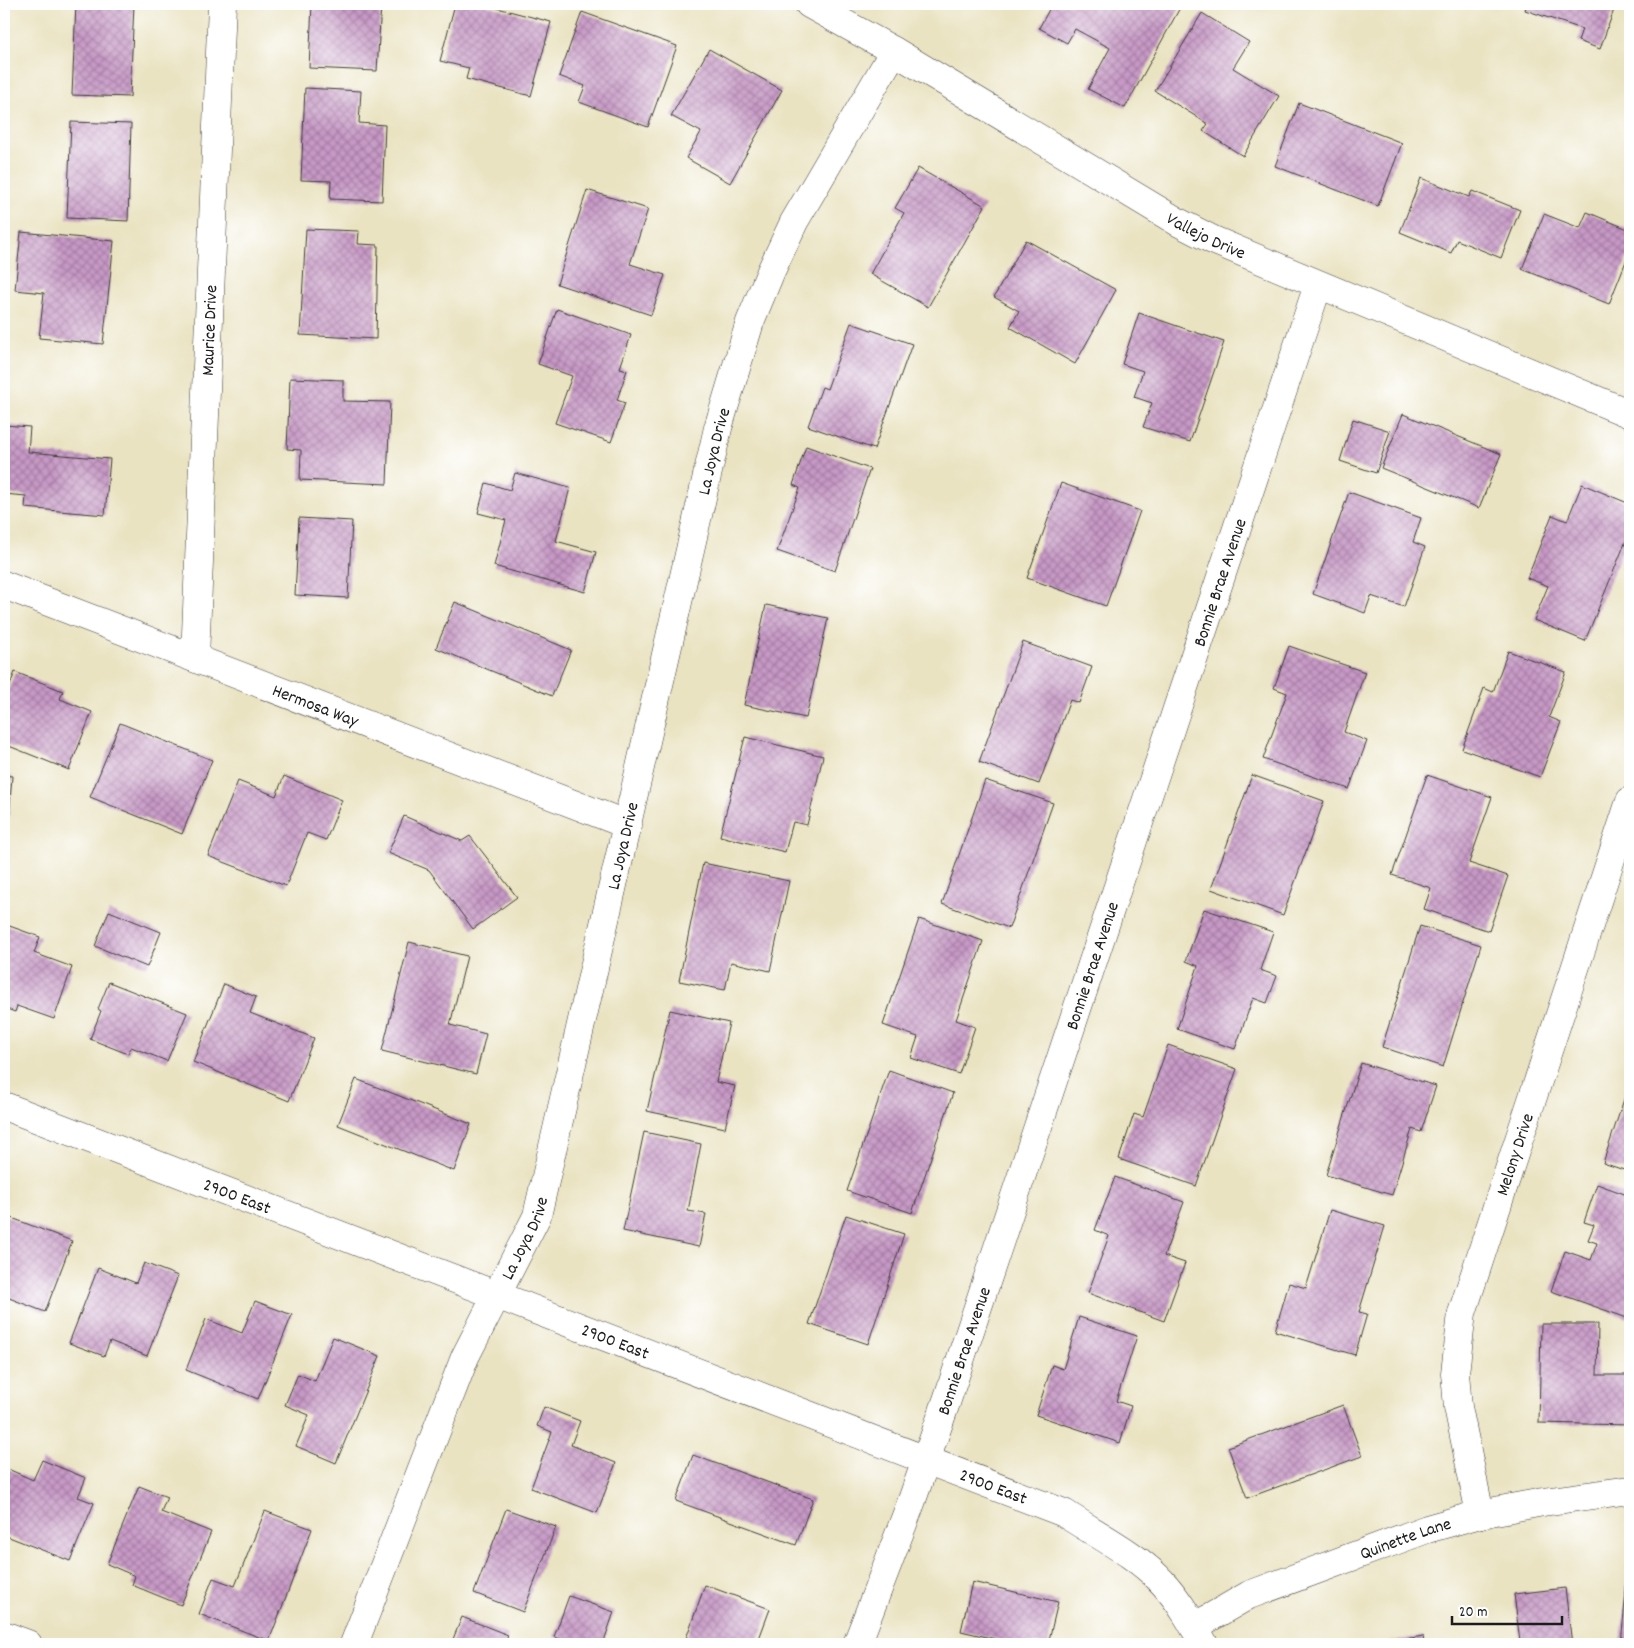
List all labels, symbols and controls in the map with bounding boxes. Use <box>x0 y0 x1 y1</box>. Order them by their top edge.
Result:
street label: Vallejo Drive <box>1161 208 1249 267</box>
street label: Maurice Drive <box>197 284 225 376</box>
street label: La Joya Drive <box>693 405 738 498</box>
street label: Bonnie Brae Avenue <box>1189 516 1254 650</box>
street label: Hermosa Way <box>268 679 362 735</box>
street label: La Joya Drive <box>602 800 647 892</box>
street label: Bonnie Brae Avenue <box>1061 899 1127 1034</box>
street label: Melony Drive <box>1491 1110 1542 1199</box>
street label: 2900 East <box>199 1174 274 1222</box>
street label: La Joya Drive <box>496 1195 556 1285</box>
street label: Bonnie Brae Avenue <box>933 1284 999 1419</box>
street label: 2900 East <box>577 1319 652 1368</box>
street label: 2900 East <box>955 1464 1030 1513</box>
street label: Quinette Lane <box>1357 1513 1454 1568</box>
scale bar <box>1452 1593 1562 1625</box>
text: 20 m <box>1459 1602 1487 1624</box>

